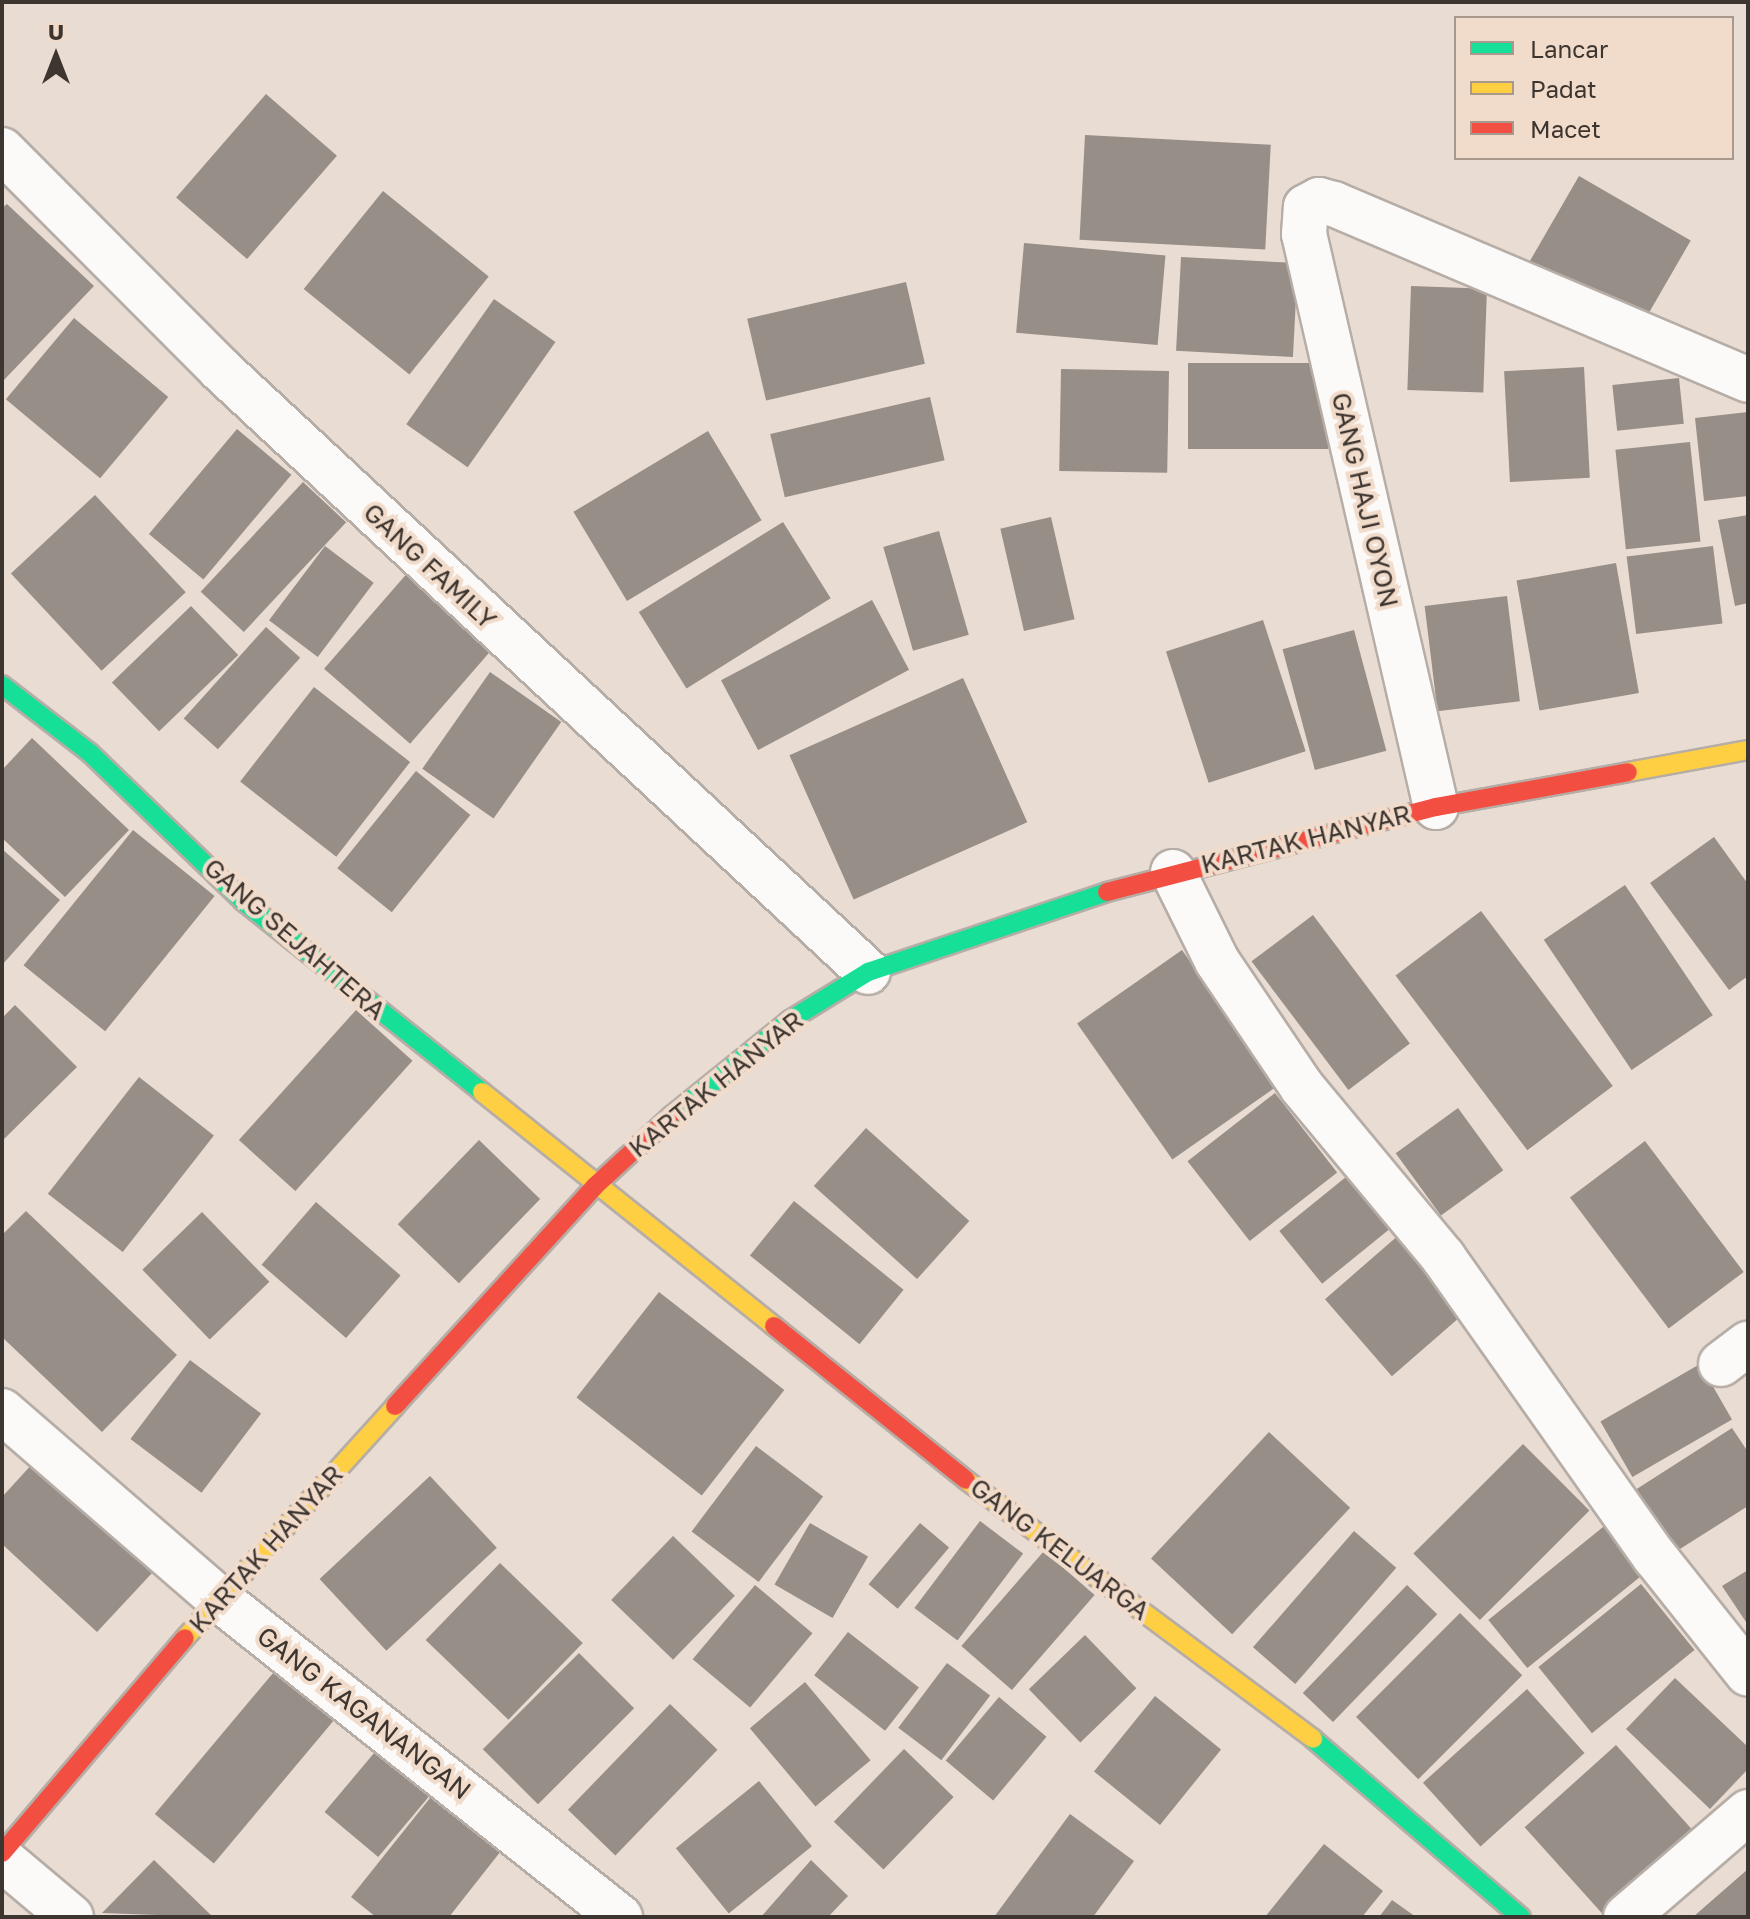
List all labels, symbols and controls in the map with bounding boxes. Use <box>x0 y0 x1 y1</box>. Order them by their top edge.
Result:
north arrow <box>16 16 96 96</box>
legend <box>1454 16 1734 160</box>
text: U <box>48 18 64 45</box>
text: Lancar <box>1530 34 1608 63</box>
text: Padat <box>1530 74 1597 103</box>
text: Macet <box>1530 114 1601 143</box>
street label: GANG HAJI OYON <box>1325 389 1405 611</box>
street label: GANG FAMILY <box>357 497 503 635</box>
street label: KARTAK HANYAR <box>1198 798 1414 880</box>
street label: GANG SEJAHTERA <box>198 852 392 1026</box>
street label: KARTAK HANYAR <box>623 1004 809 1164</box>
street label: KARTAK HANYAR <box>182 1459 350 1639</box>
street label: GANG KELUARGA <box>964 1471 1156 1627</box>
street label: GANG KAGANANGAN <box>251 1620 477 1806</box>

